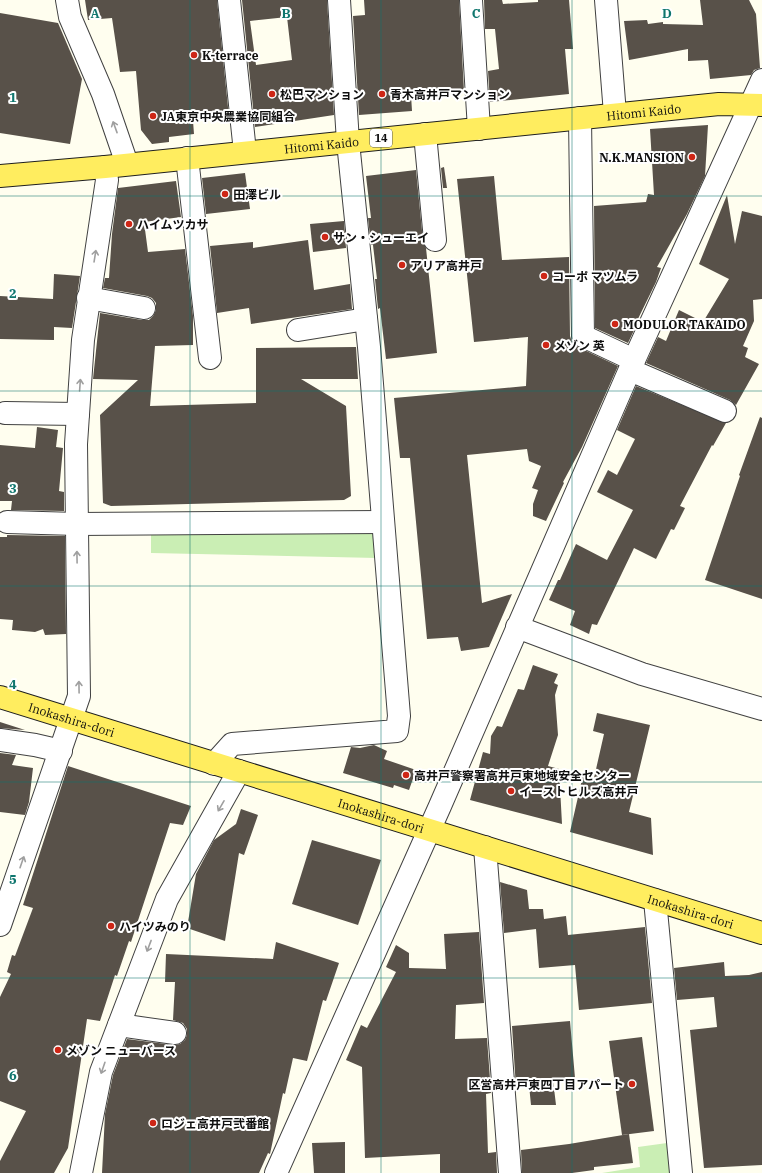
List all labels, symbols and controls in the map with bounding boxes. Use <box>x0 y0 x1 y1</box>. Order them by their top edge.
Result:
text: A <box>90 5 100 22</box>
text: B <box>281 5 291 22</box>
text: C <box>472 5 481 22</box>
text: D <box>662 5 672 22</box>
place label: K-terrace <box>202 48 259 63</box>
marker: K-terrace <box>189 50 199 60</box>
place label: 松巴マンション <box>280 87 364 102</box>
place label: 青木高井戸マンション <box>390 87 510 102</box>
text: 1 <box>9 89 17 106</box>
marker: 松巴マンション <box>267 89 277 99</box>
marker: 青木高井戸マンション <box>377 89 387 99</box>
street label: Hitomi Kaido <box>606 100 682 123</box>
place label: JA東京中央農業協同組合 <box>161 109 295 124</box>
marker: JA東京中央農業協同組合 <box>148 111 158 121</box>
one-way arrow <box>110 122 118 134</box>
road number: 14 <box>370 129 392 147</box>
street label: Hitomi Kaido <box>283 133 360 156</box>
place label: N.K.MANSION <box>599 150 684 165</box>
marker: N.K.MANSION <box>687 152 697 162</box>
place label: 田澤ビル <box>233 187 281 202</box>
marker: 田澤ビル <box>220 189 230 199</box>
place label: ハイムツカサ <box>137 217 209 232</box>
marker: ハイムツカサ <box>124 219 134 229</box>
place label: サン・シューエイ <box>333 230 429 245</box>
marker: サン・シューエイ <box>320 232 330 242</box>
one-way arrow <box>91 250 99 263</box>
place label: アリア高井戸 <box>410 258 482 273</box>
marker: アリア高井戸 <box>397 260 407 270</box>
place label: コーポ マツムラ <box>552 269 638 284</box>
marker: コーポ マツムラ <box>539 271 549 281</box>
text: 2 <box>9 285 17 302</box>
place label: MODULOR TAKAIDO <box>623 317 746 332</box>
marker: MODULOR TAKAIDO <box>610 319 620 329</box>
place label: メゾン 英 <box>554 338 605 353</box>
marker: メゾン 英 <box>541 340 551 350</box>
one-way arrow <box>76 379 84 392</box>
text: 3 <box>9 480 17 497</box>
one-way arrow <box>73 551 81 564</box>
text: 4 <box>9 676 17 693</box>
one-way arrow <box>75 681 82 694</box>
street label: Inokashira-dori <box>27 699 117 740</box>
place label: 高井戸警察署高井戸東地域安全センター <box>414 768 630 783</box>
marker: 高井戸警察署高井戸東地域安全センター <box>401 770 411 780</box>
place label: イーストヒルズ高井戸 <box>519 784 638 799</box>
marker: イーストヒルズ高井戸 <box>506 786 516 796</box>
street label: Inokashira-dori <box>336 795 426 835</box>
one-way arrow <box>216 800 224 812</box>
one-way arrow <box>19 856 26 869</box>
text: 5 <box>9 871 17 888</box>
street label: Inokashira-dori <box>646 891 736 931</box>
place label: ハイツみのり <box>119 919 191 934</box>
marker: ハイツみのり <box>106 921 116 931</box>
one-way arrow <box>145 940 153 952</box>
place label: メゾン ニューバース <box>66 1043 176 1058</box>
marker: メゾン ニューバース <box>53 1045 63 1055</box>
one-way arrow <box>99 1061 106 1074</box>
text: 6 <box>9 1067 17 1084</box>
place label: 区営高井戸東四丁目アパート <box>468 1077 624 1092</box>
marker: 区営高井戸東四丁目アパート <box>627 1079 637 1089</box>
place label: ロジェ高井戸弐番館 <box>161 1116 269 1131</box>
marker: ロジェ高井戸弐番館 <box>148 1118 158 1128</box>

